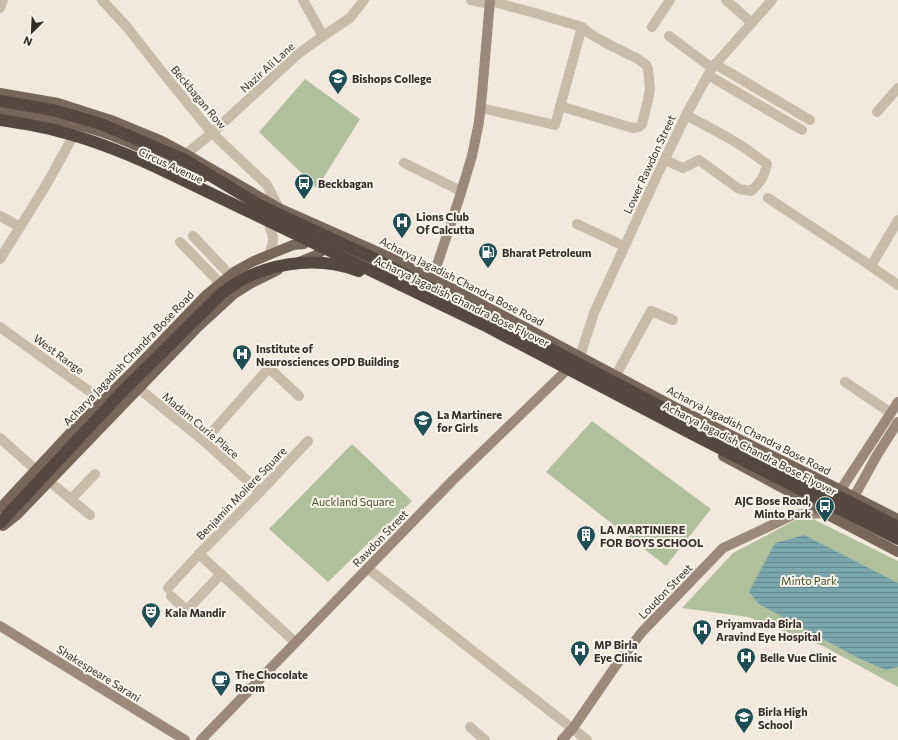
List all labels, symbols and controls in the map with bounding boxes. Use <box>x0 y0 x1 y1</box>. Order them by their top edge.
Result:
north arrow <box>12 12 52 52</box>
text: N <box>21 34 34 49</box>
street label: Nazir Ali Lane <box>237 39 297 95</box>
street label: Beckbagan Row <box>169 63 229 132</box>
school or university icon: Bishops College <box>327 67 349 95</box>
place label: Bishops College <box>352 72 432 85</box>
street label: Lower Rawdon Street <box>620 112 678 216</box>
street label: Circus Avenue <box>137 144 206 186</box>
bus stop icon: Beckbagan <box>293 172 315 200</box>
place label: Beckbagan <box>318 177 373 190</box>
place label: Lions Club Of Calcutta <box>416 210 475 236</box>
hospital icon: Lions Club Of Calcutta <box>391 211 413 239</box>
street label: Acharya Jagadish Chandra Bose Road <box>377 234 546 329</box>
fuel station icon: Bharat Petroleum <box>477 241 499 269</box>
place label: Bharat Petroleum <box>502 246 592 259</box>
street label: Acharya Jagadish Chandra Bose Flyover <box>372 253 552 350</box>
street label: Acharya Jagadish Chandra Bose Road <box>60 288 197 429</box>
street label: West Range <box>31 331 87 377</box>
place label: Institute of Neurosciences OPD Building <box>256 342 399 368</box>
hospital icon: Institute of Neurosciences OPD Building <box>231 343 253 371</box>
street label: Acharya Jagadish Chandra Bose Road <box>664 383 833 478</box>
street label: Madam Curie Place <box>160 389 242 461</box>
street label: Acharya Jagadish Chandra Bose Flyover <box>660 398 840 499</box>
place label: La Martinere for Girls <box>437 408 502 434</box>
school or university icon: La Martinere for Girls <box>412 409 434 437</box>
street label: Benjamin Moliere Square <box>193 444 289 542</box>
place label: AJC Bose Road, Minto Park <box>734 494 812 520</box>
park label: Auckland Square <box>311 495 395 508</box>
bus stop icon: AJC Bose Road, Minto Park <box>814 495 836 523</box>
street label: Rawdon Street <box>350 506 411 569</box>
place label: LA MARTINIERE FOR BOYS SCHOOL <box>600 523 704 549</box>
building icon: LA MARTINIERE FOR BOYS SCHOOL <box>575 524 597 552</box>
street label: Loudon Street <box>636 560 695 621</box>
park label: Minto Park <box>781 574 837 587</box>
theatre icon: Kala Mandir <box>140 601 162 629</box>
place label: Kala Mandir <box>165 606 227 619</box>
place label: Priyamvada Birla Aravind Eye Hospital <box>716 617 821 643</box>
hospital icon: Priyamvada Birla Aravind Eye Hospital <box>691 618 713 646</box>
place label: MP Birla Eye Clinic <box>594 638 642 664</box>
hospital icon: MP Birla Eye Clinic <box>569 639 591 667</box>
street label: Shakespeare Sarani <box>55 642 144 704</box>
hospital icon: Belle Vue Clinic <box>735 646 757 674</box>
place label: Belle Vue Clinic <box>760 651 837 664</box>
place label: The Chocolate Room <box>235 668 308 694</box>
cafe icon: The Chocolate Room <box>210 669 232 697</box>
place label: Birla High School <box>758 705 808 731</box>
school or university icon: Birla High School <box>733 706 755 734</box>

